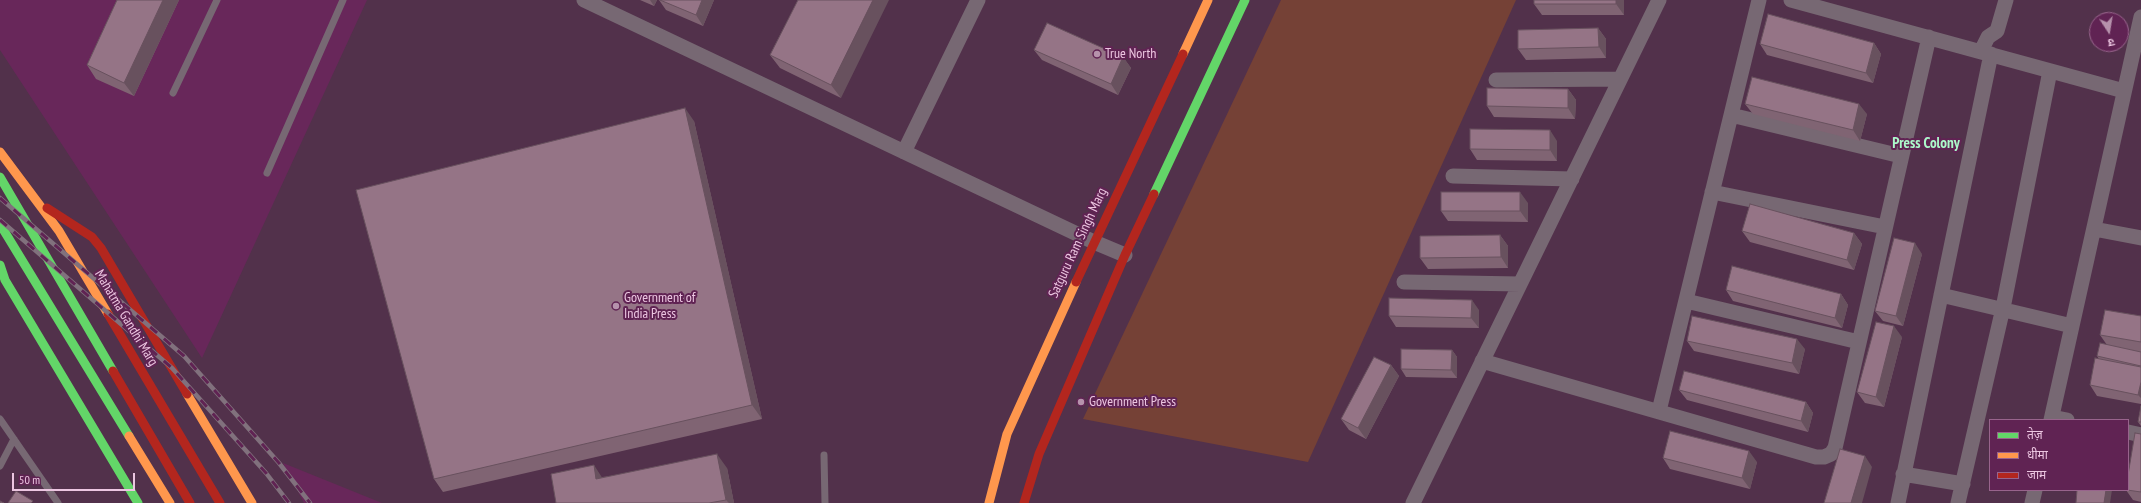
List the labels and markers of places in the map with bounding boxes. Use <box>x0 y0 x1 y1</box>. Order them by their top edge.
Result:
place label: True North <box>1105 46 1156 62</box>
marker: True North <box>1092 49 1102 59</box>
place label: Government of India Press <box>624 290 695 322</box>
marker: Government of India Press <box>611 301 621 311</box>
place label: Government Press <box>1089 394 1176 410</box>
marker: Government Press <box>1076 397 1086 407</box>

